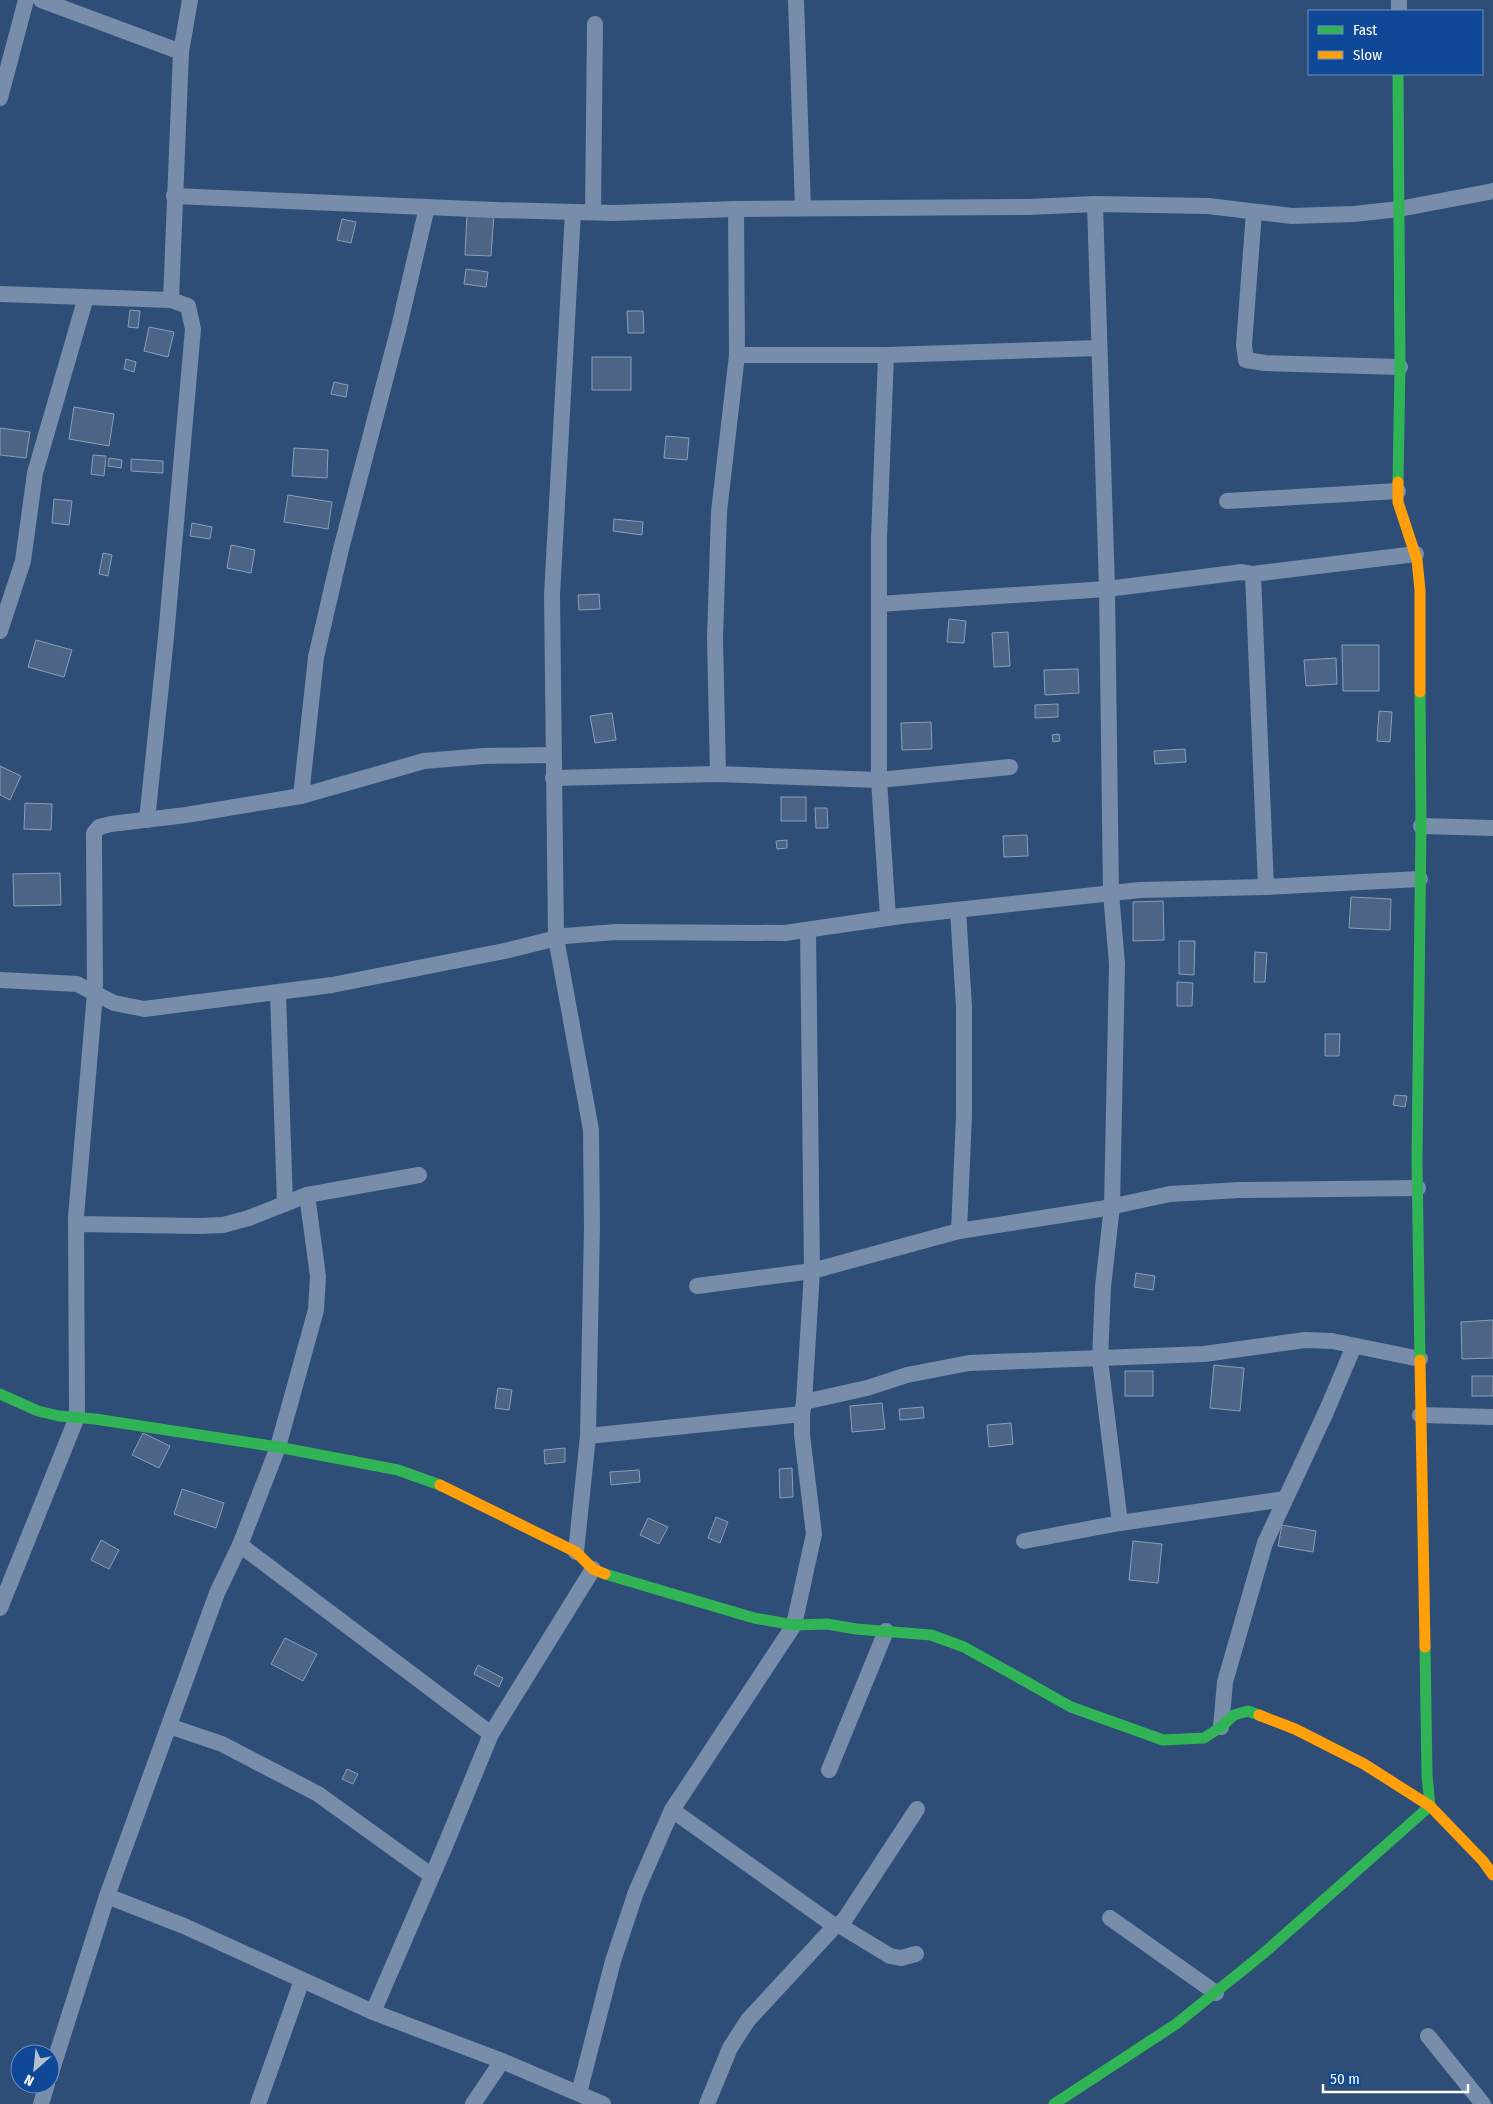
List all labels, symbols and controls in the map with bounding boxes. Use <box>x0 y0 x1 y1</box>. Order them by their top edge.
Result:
legend <box>1308 10 1483 75</box>
text: Fast <box>1353 21 1377 39</box>
text: Slow <box>1353 46 1382 64</box>
north arrow <box>10 2044 60 2094</box>
scale bar <box>1323 2062 1468 2094</box>
text: 50 m <box>1330 2070 1360 2088</box>
text: N <box>22 2071 37 2090</box>

